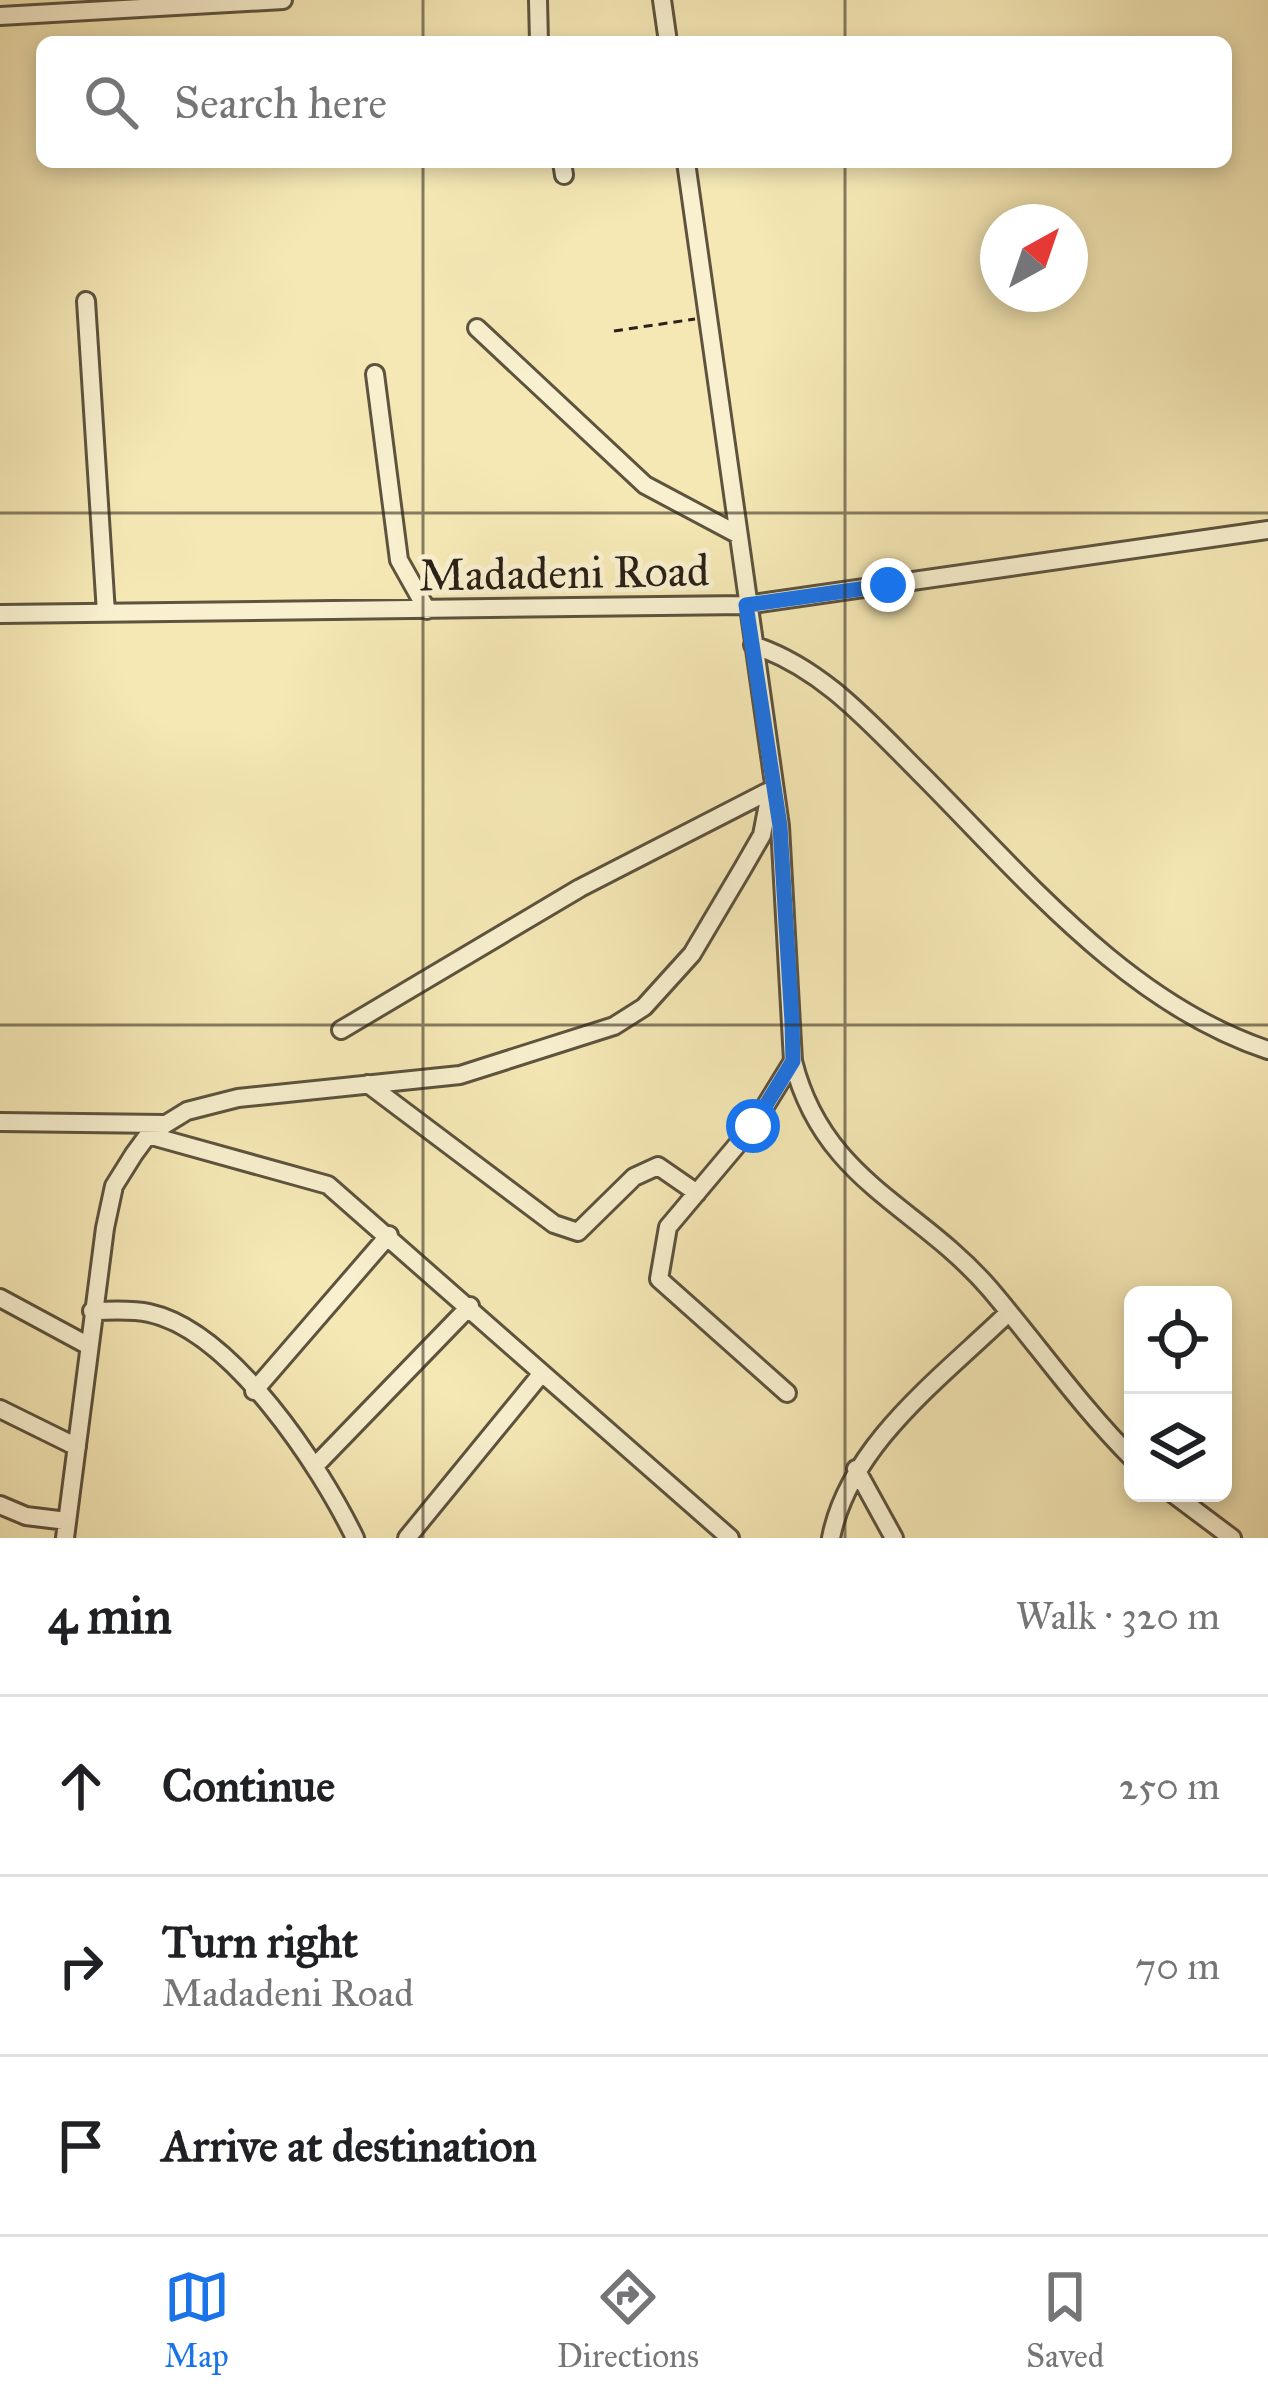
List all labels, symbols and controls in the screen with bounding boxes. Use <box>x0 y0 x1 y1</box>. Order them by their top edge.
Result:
search box <box>36 36 1232 168</box>
icon: search <box>78 69 144 135</box>
text: Search here <box>174 75 387 130</box>
north arrow <box>980 204 1088 312</box>
street label: Madadeni Road <box>418 542 710 603</box>
route end <box>861 558 915 612</box>
route start <box>726 1099 780 1153</box>
map controls <box>1124 1286 1232 1502</box>
button: locate <box>1124 1286 1232 1394</box>
button: layers <box>1124 1394 1232 1502</box>
text: 4 min <box>48 1585 172 1647</box>
text: Walk · 320 m <box>1016 1592 1220 1640</box>
icon: ahead <box>48 1753 114 1819</box>
text: Continue <box>162 1758 335 1813</box>
text: 250 m <box>1119 1762 1220 1810</box>
text: Turn right <box>162 1914 358 1969</box>
icon: right <box>48 1933 114 1999</box>
text: 70 m <box>1135 1942 1220 1990</box>
text: Madadeni Road <box>162 1969 414 2017</box>
icon: arrive <box>48 2113 114 2179</box>
text: Arrive at destination <box>162 2118 537 2173</box>
tab: Map <box>164 2264 230 2376</box>
tab: Directions <box>557 2264 699 2376</box>
tab: Saved <box>1026 2264 1104 2376</box>

